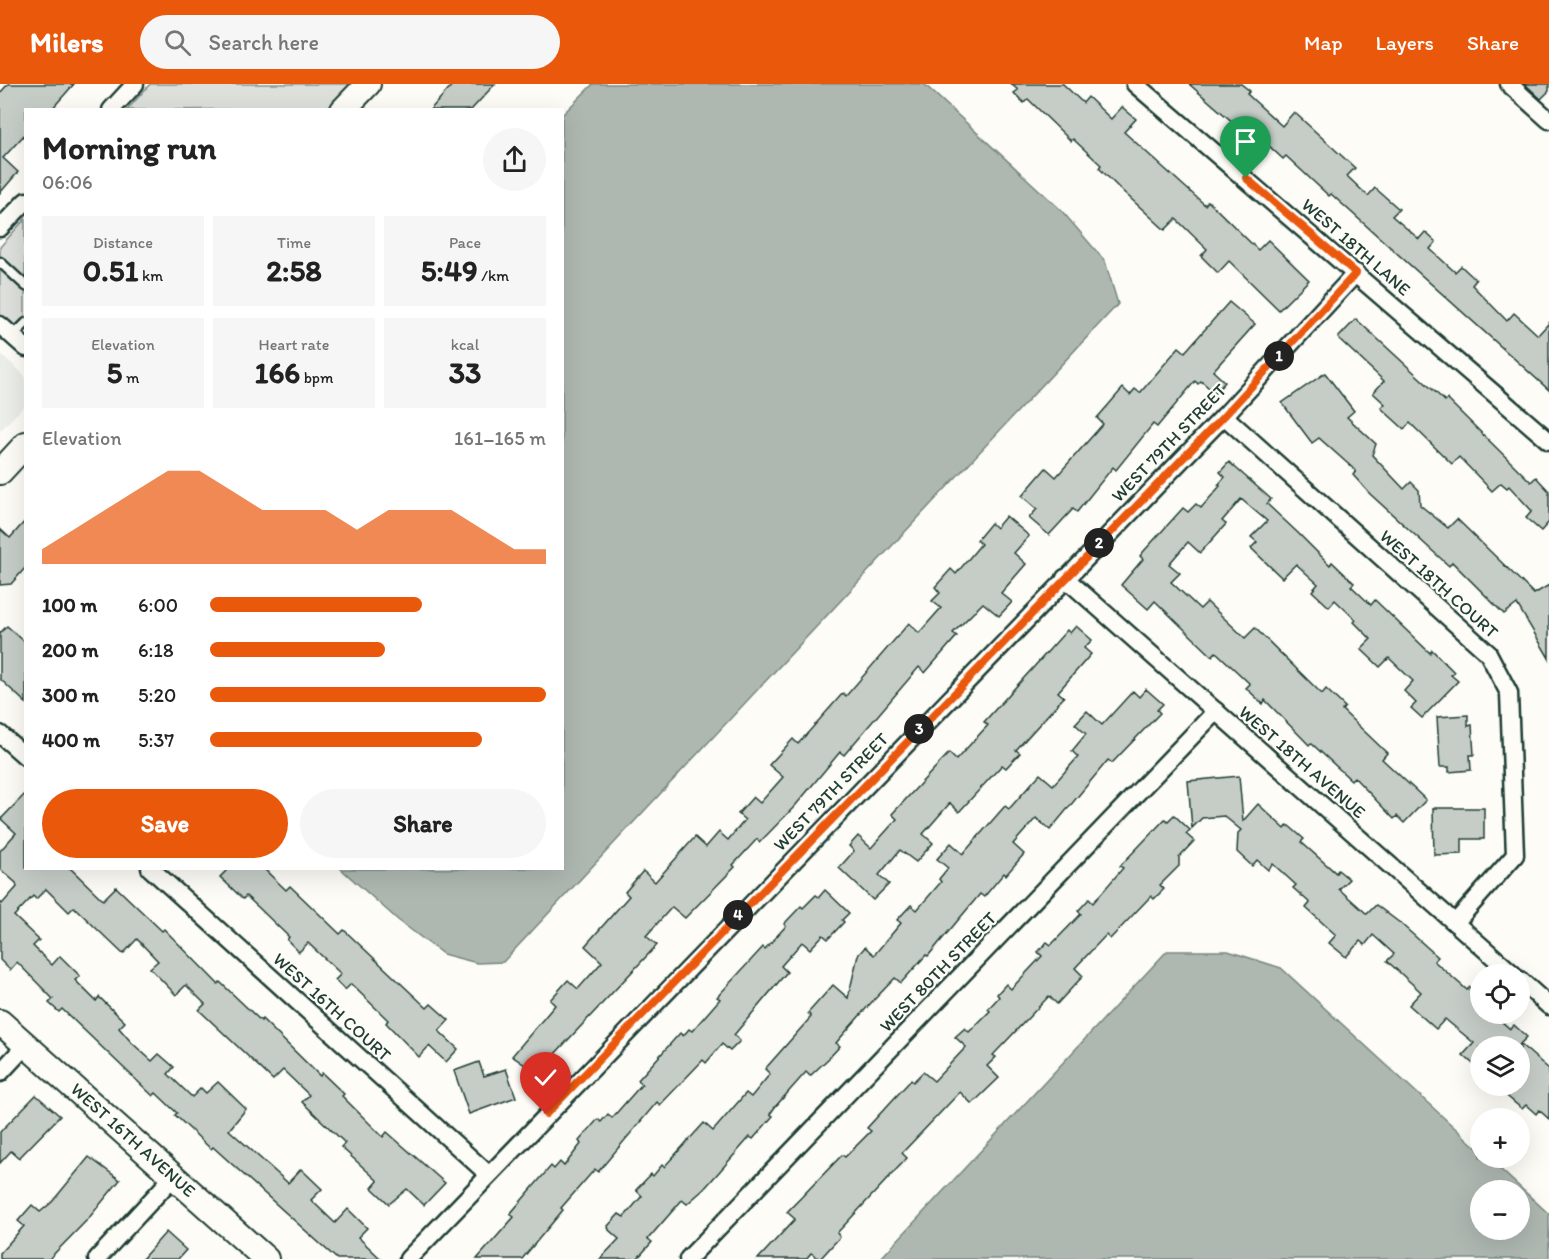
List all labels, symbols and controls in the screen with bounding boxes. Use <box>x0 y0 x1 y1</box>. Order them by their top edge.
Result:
search box <box>140 15 560 69</box>
text: Milers <box>30 25 104 59</box>
icon: search <box>161 26 194 59</box>
text: Search here <box>209 29 319 56</box>
text: Map <box>1304 30 1343 55</box>
text: Layers <box>1376 30 1434 55</box>
text: Share <box>1467 30 1519 55</box>
pin <box>1220 116 1271 178</box>
icon: arrive <box>1229 125 1262 158</box>
text: Morning run <box>42 128 217 167</box>
button: share <box>483 128 546 191</box>
text: 06:06 <box>42 170 93 194</box>
street label: WEST 18TH LANE <box>1297 194 1415 300</box>
text: Distance <box>93 233 153 252</box>
text: Time <box>277 233 311 252</box>
text: Pace <box>449 233 481 252</box>
text: 0.51 <box>83 252 138 289</box>
text: 2:58 <box>266 252 322 289</box>
text: 5:49 <box>421 252 478 289</box>
text: km <box>138 266 163 285</box>
text: /km <box>478 266 509 285</box>
text: Elevation <box>91 335 155 354</box>
text: Heart rate <box>259 335 329 354</box>
text: kcal <box>451 335 479 354</box>
pin: 1 <box>1264 341 1294 371</box>
text: 1 <box>1275 346 1283 365</box>
text: 5 <box>107 354 122 391</box>
text: 166 <box>255 354 300 391</box>
text: 33 <box>449 354 481 391</box>
text: m <box>122 368 139 387</box>
text: bpm <box>300 368 333 387</box>
street label: WEST 79TH STREET <box>1107 379 1231 507</box>
text: Elevation <box>42 426 121 450</box>
text: 161–165 m <box>454 426 546 450</box>
street label: WEST 18TH COURT <box>1375 525 1503 643</box>
pin: 2 <box>1084 528 1114 558</box>
text: 2 <box>1095 533 1103 552</box>
text: 100 m <box>42 593 97 617</box>
text: 6:00 <box>138 593 178 617</box>
text: 200 m <box>42 638 98 662</box>
text: 6:18 <box>138 638 174 662</box>
text: 300 m <box>42 683 99 707</box>
text: 5:20 <box>138 683 176 707</box>
street label: WEST 18TH AVENUE <box>1234 701 1370 823</box>
pin: 3 <box>904 714 934 744</box>
text: 3 <box>915 719 923 738</box>
text: 400 m <box>42 728 100 752</box>
text: 5:37 <box>138 728 174 752</box>
street label: WEST 79TH STREET <box>769 728 893 856</box>
button: Save <box>42 789 288 858</box>
button: Share <box>300 789 546 858</box>
pin: 4 <box>723 900 753 930</box>
text: 4 <box>733 905 743 924</box>
street label: WEST 80TH STREET <box>875 907 1001 1037</box>
street label: WEST 16TH COURT <box>268 948 396 1066</box>
map controls <box>1470 964 1530 1240</box>
button: locate <box>1470 964 1530 1024</box>
button: layers <box>1470 1036 1530 1096</box>
pin <box>520 1052 571 1114</box>
icon: check <box>529 1061 562 1094</box>
street label: WEST 16TH AVENUE <box>66 1078 200 1202</box>
button: + <box>1470 1108 1530 1168</box>
button: − <box>1470 1180 1530 1240</box>

